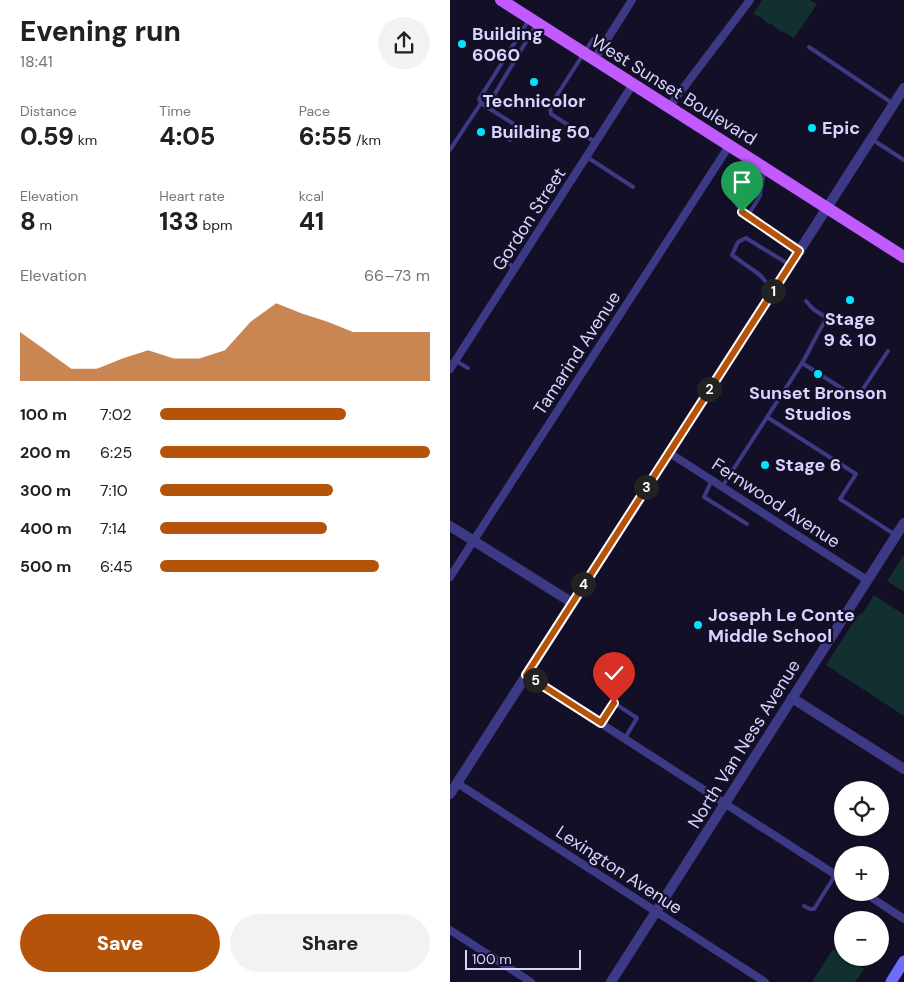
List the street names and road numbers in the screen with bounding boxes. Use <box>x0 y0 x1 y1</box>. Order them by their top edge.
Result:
street label: West Sunset Boulevard <box>587 29 761 151</box>
street label: Gordon Street <box>487 163 571 275</box>
street label: Tamarind Avenue <box>528 287 626 419</box>
street label: Fernwood Avenue <box>707 453 845 553</box>
street label: North Van Ness Avenue <box>682 655 806 833</box>
street label: Lexington Avenue <box>551 820 687 920</box>

